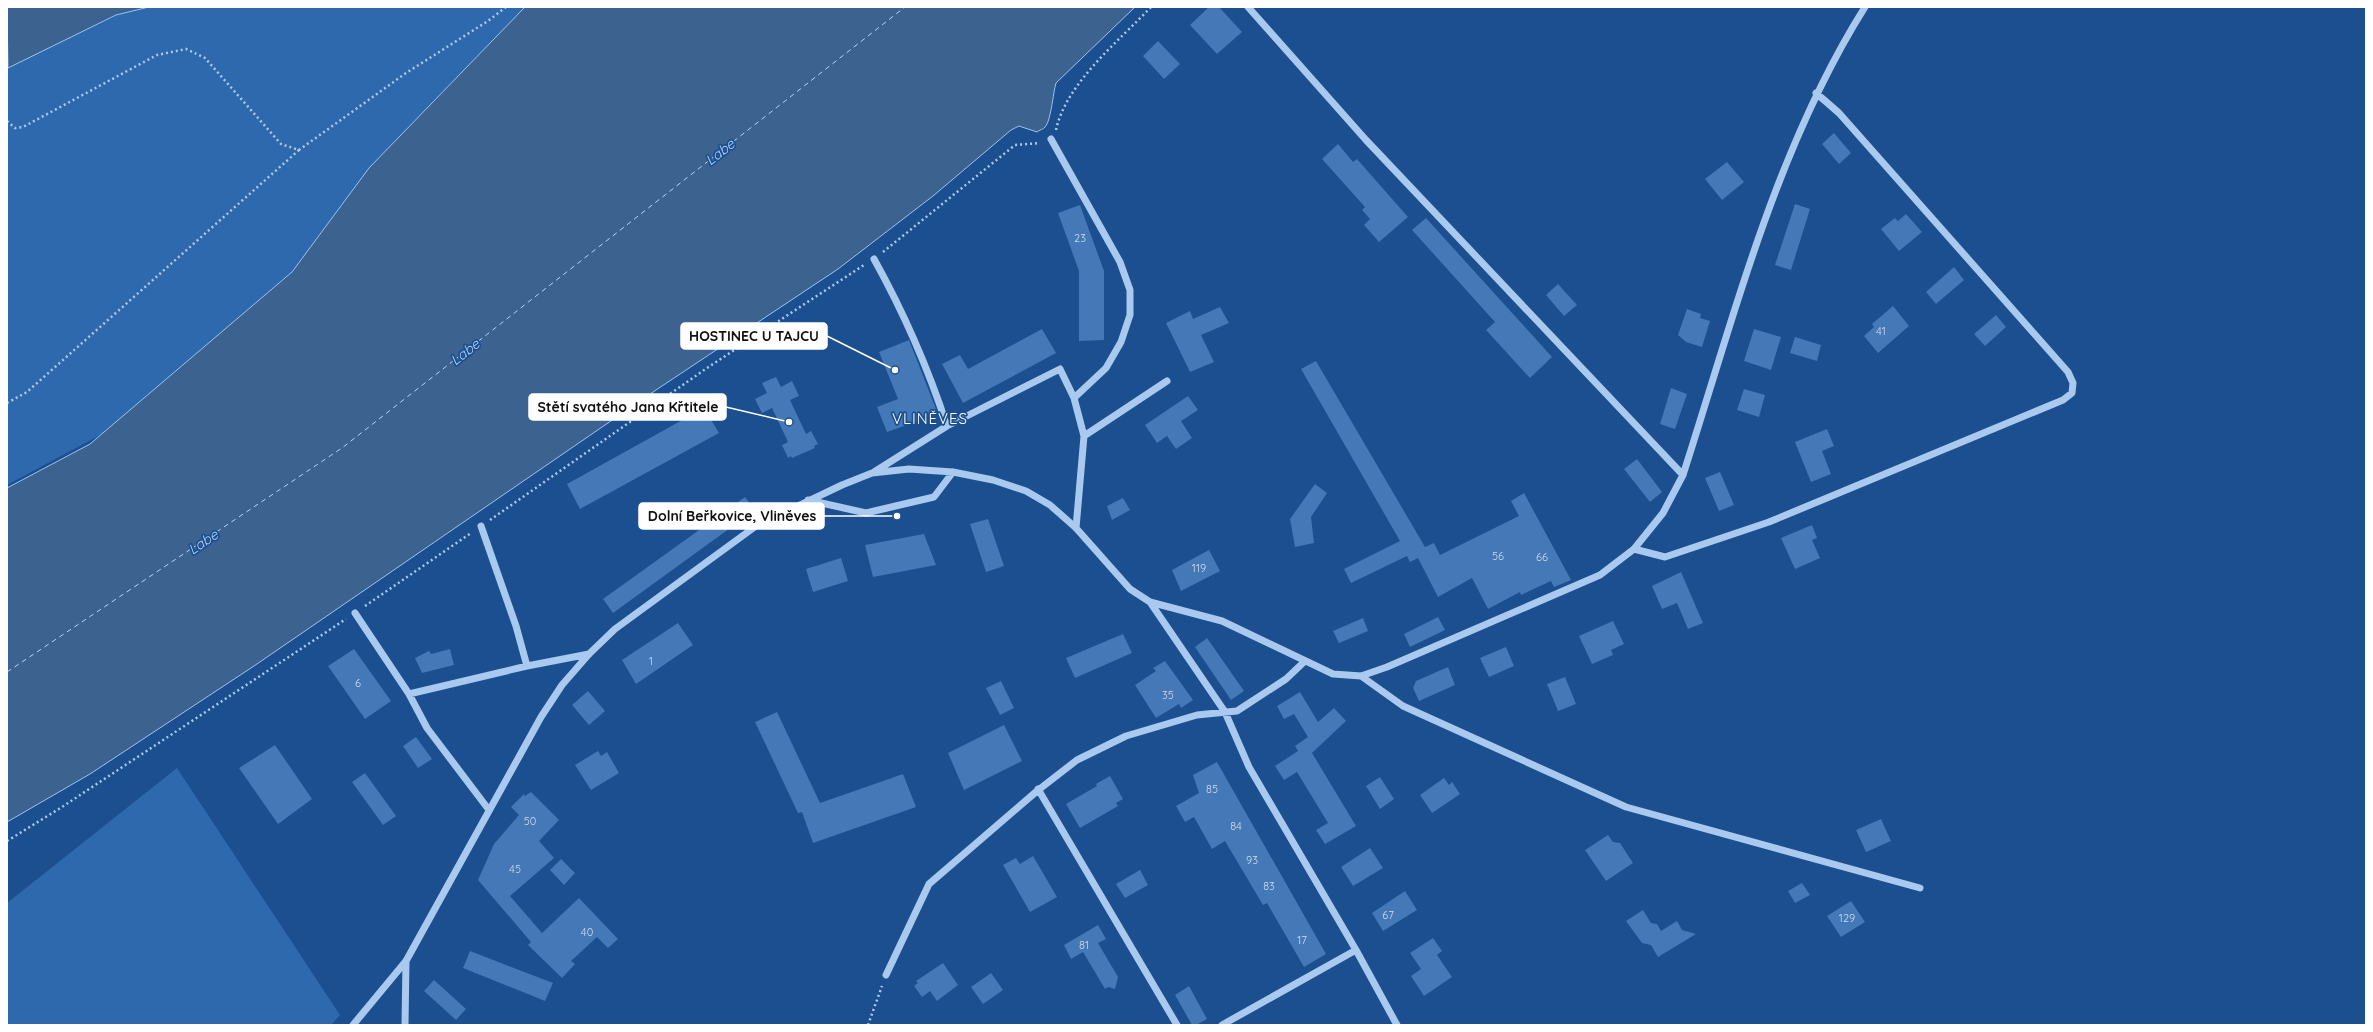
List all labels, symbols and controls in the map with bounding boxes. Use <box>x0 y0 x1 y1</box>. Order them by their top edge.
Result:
water label: Labe <box>702 134 739 169</box>
house number: 23 <box>1074 231 1086 245</box>
callout: HOSTINEC U TAJCU <box>681 323 827 349</box>
house number: 41 <box>1876 324 1886 338</box>
text: HOSTINEC U TAJCU <box>689 327 819 345</box>
water label: Labe <box>447 334 484 369</box>
callout: Stětí svatého Jana Křtitele <box>529 394 726 420</box>
text: Stětí svatého Jana Křtitele <box>537 398 719 416</box>
district label: VLINĚVES <box>892 409 968 428</box>
callout: Dolní Beřkovice, Vliněves <box>639 503 824 529</box>
text: Dolní Beřkovice, Vliněves <box>648 507 816 525</box>
water label: Labe <box>185 525 222 559</box>
house number: 56 <box>1492 549 1504 563</box>
house number: 66 <box>1536 550 1548 564</box>
house number: 119 <box>1192 561 1206 575</box>
house number: 1 <box>649 654 653 668</box>
house number: 6 <box>355 676 361 690</box>
house number: 35 <box>1162 688 1174 702</box>
house number: 85 <box>1206 782 1218 796</box>
house number: 50 <box>524 814 536 828</box>
house number: 84 <box>1230 819 1242 833</box>
house number: 93 <box>1246 853 1258 867</box>
house number: 45 <box>509 862 521 876</box>
house number: 83 <box>1263 879 1275 893</box>
house number: 67 <box>1382 908 1394 922</box>
house number: 129 <box>1839 911 1855 925</box>
house number: 40 <box>581 925 593 939</box>
house number: 17 <box>1297 933 1307 947</box>
house number: 81 <box>1079 938 1089 952</box>

